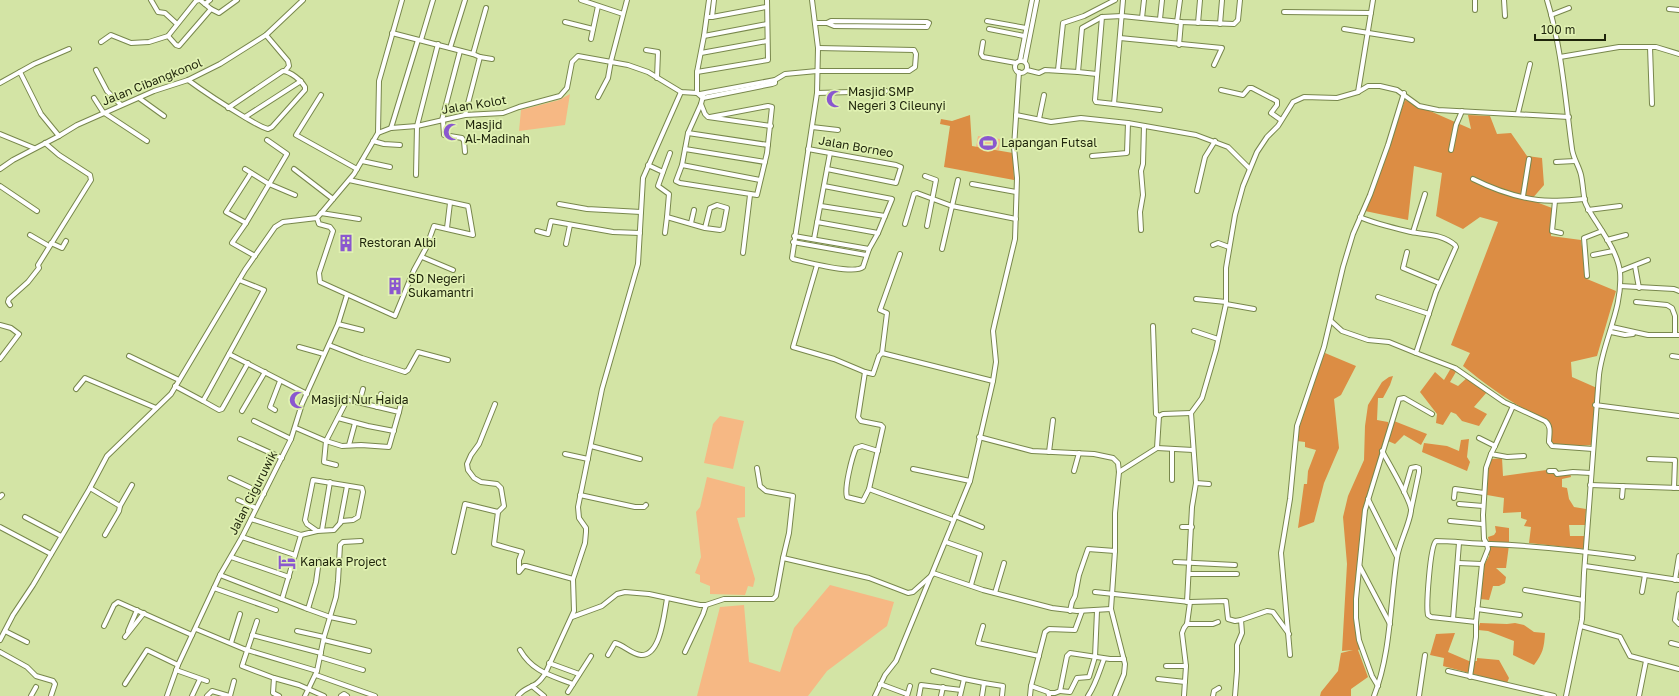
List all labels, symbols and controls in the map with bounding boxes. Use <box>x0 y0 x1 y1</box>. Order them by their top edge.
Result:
scale bar <box>1535 16 1605 42</box>
text: 100 m <box>1541 22 1575 37</box>
street label: Jalan Cibangkonol <box>99 55 204 109</box>
place label: Masjid SMP Negeri 3 Cileunyi <box>848 84 946 113</box>
mosque icon: Masjid SMP Negeri 3 Cileunyi <box>825 89 845 109</box>
street label: Jalan Kolot <box>440 92 508 117</box>
place label: Masjid Al-Madinah <box>465 117 530 146</box>
mosque icon: Masjid Al-Madinah <box>442 122 462 142</box>
street label: Jalan Borneo <box>817 133 895 160</box>
sports icon: Lapangan Futsal <box>978 133 998 153</box>
place label: Lapangan Futsal <box>1001 135 1097 150</box>
building icon: Restoran Albi <box>336 233 356 253</box>
place label: Restoran Albi <box>359 235 436 250</box>
place label: SD Negeri Sukamantri <box>408 271 474 300</box>
building icon: SD Negeri Sukamantri <box>385 276 405 296</box>
mosque icon: Masjid Nur Haida <box>288 390 308 410</box>
place label: Masjid Nur Haida <box>311 392 409 407</box>
street label: Jalan Ciguruwik <box>225 448 280 537</box>
hotel icon: Kanaka Project <box>277 552 297 572</box>
place label: Kanaka Project <box>300 554 387 569</box>

